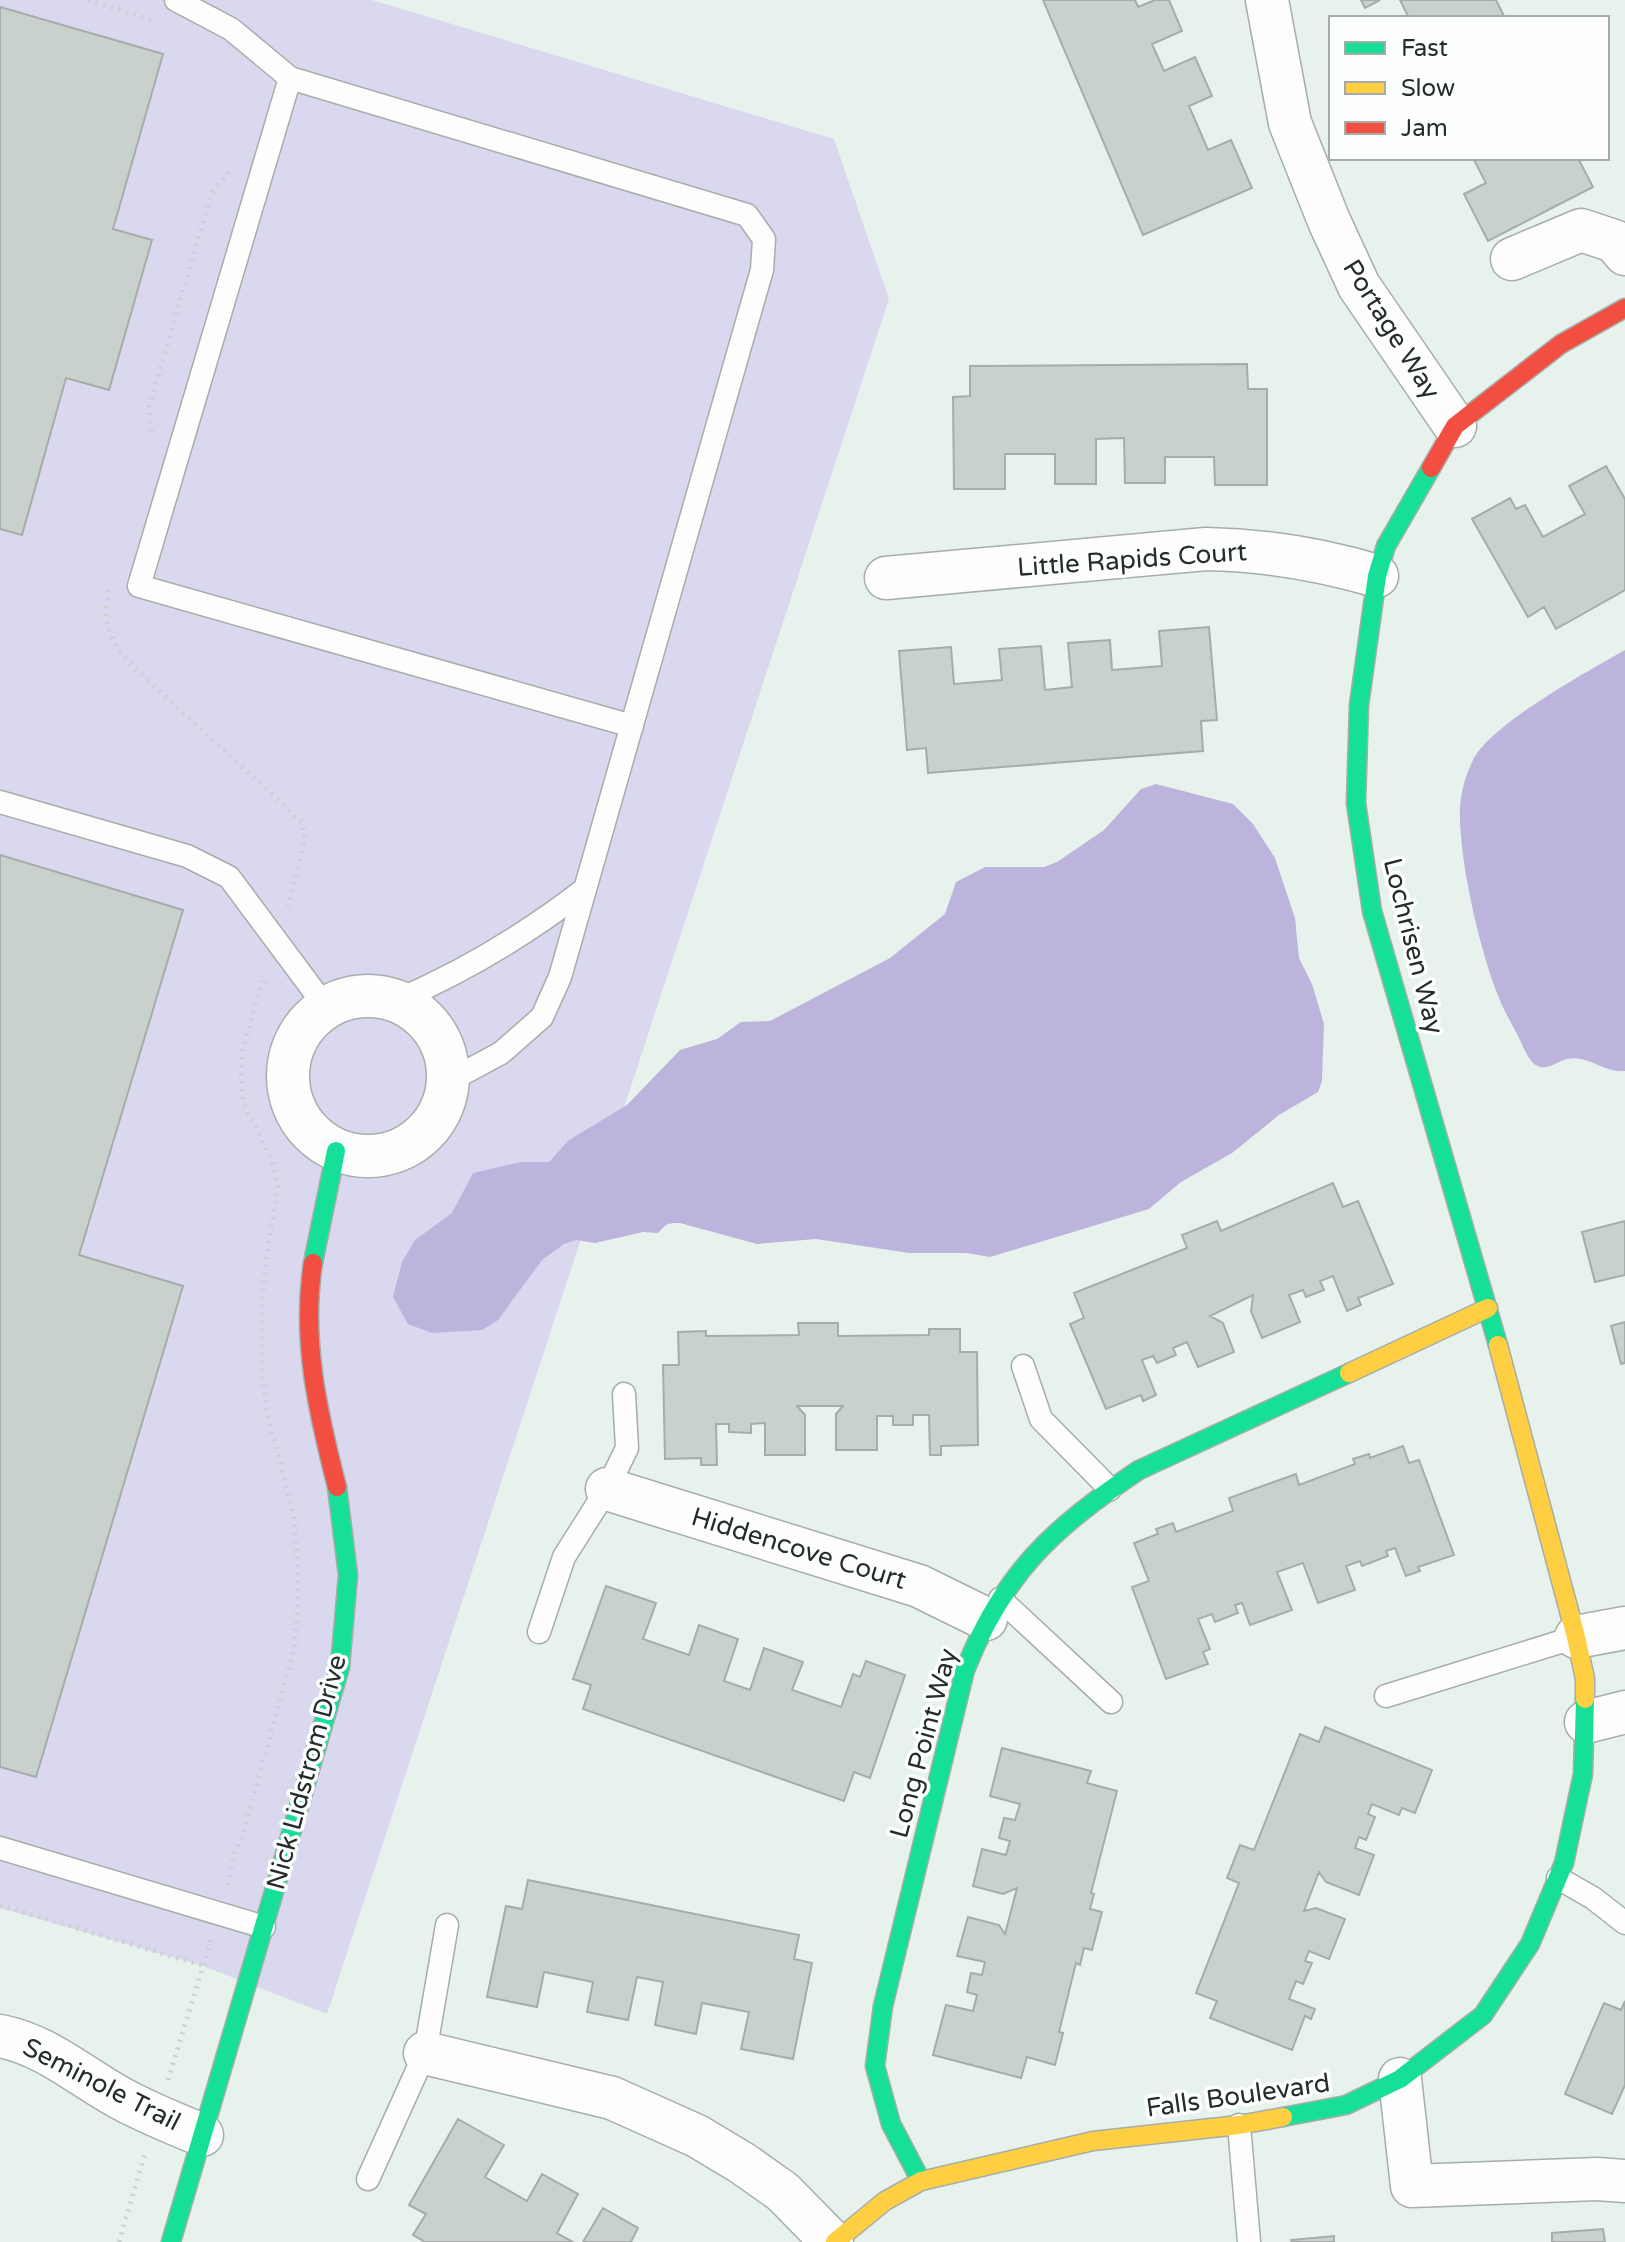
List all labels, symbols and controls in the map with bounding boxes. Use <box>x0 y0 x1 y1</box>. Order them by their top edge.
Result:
legend <box>1329 16 1609 160</box>
text: Fast <box>1401 34 1448 63</box>
text: Slow <box>1401 74 1455 103</box>
text: Jam <box>1401 114 1448 143</box>
street label: Portage Way <box>1336 254 1447 405</box>
street label: Little Rapids Court <box>1016 536 1248 583</box>
street label: Lochrisen Way <box>1377 855 1450 1037</box>
street label: Hiddencove Court <box>688 1501 910 1596</box>
street label: Long Point Way <box>883 1645 964 1841</box>
street label: Nick Lidstrom Drive <box>260 1651 353 1893</box>
street label: Seminole Trail <box>18 2031 186 2137</box>
street label: Falls Boulevard <box>1144 2067 1332 2124</box>

